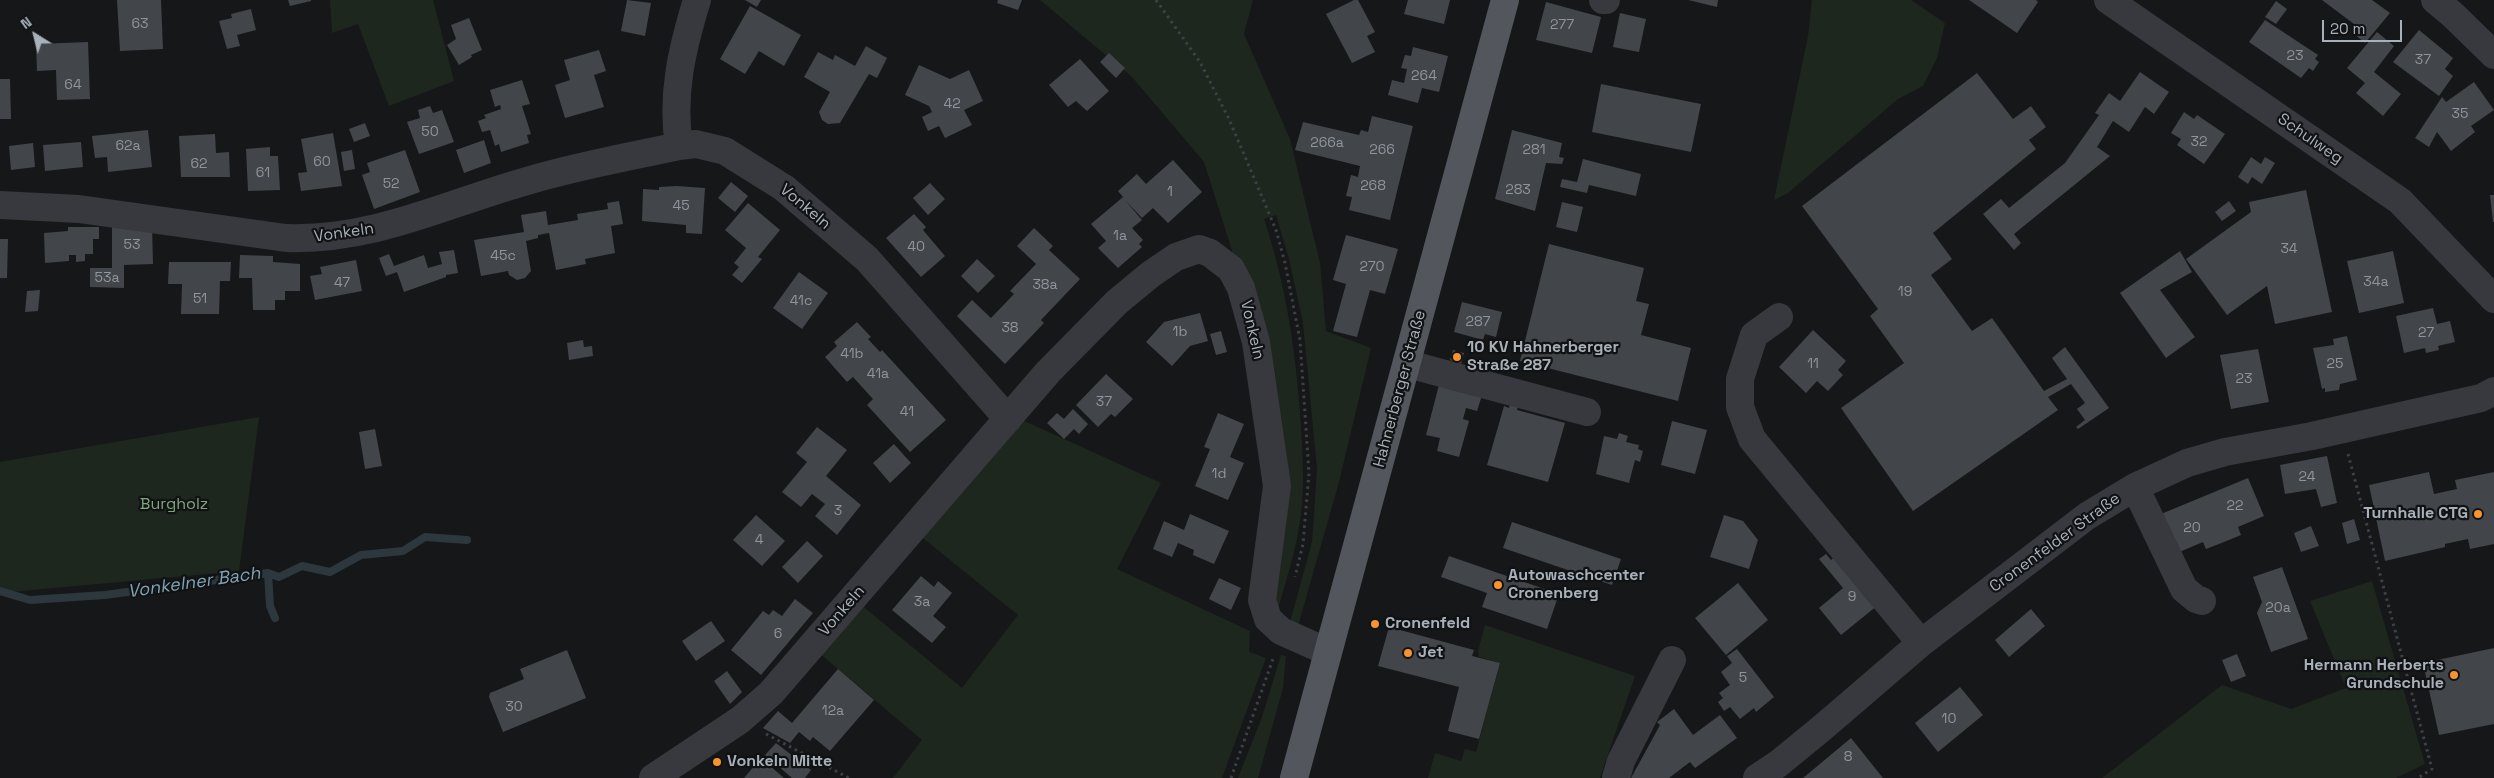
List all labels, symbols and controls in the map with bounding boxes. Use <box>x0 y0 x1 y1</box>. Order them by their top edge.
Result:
north arrow <box>10 10 60 60</box>
scale bar <box>2324 10 2404 42</box>
text: N <box>17 13 35 33</box>
house number: 63 <box>131 16 149 32</box>
house number: 277 <box>1550 17 1574 33</box>
text: 20 m <box>2330 19 2365 38</box>
house number: 23 <box>2287 48 2303 64</box>
house number: 37 <box>2415 52 2431 68</box>
house number: 264 <box>1411 68 1437 84</box>
house number: 64 <box>64 77 82 93</box>
house number: 42 <box>943 96 961 112</box>
house number: 35 <box>2452 106 2468 122</box>
street label: Schulweg <box>2274 110 2346 168</box>
house number: 50 <box>421 124 439 140</box>
house number: 32 <box>2191 134 2207 150</box>
house number: 266a <box>1310 135 1344 151</box>
house number: 62a <box>115 138 141 154</box>
house number: 266 <box>1369 142 1395 158</box>
house number: 281 <box>1522 142 1546 158</box>
house number: 60 <box>313 154 331 170</box>
house number: 62 <box>191 156 207 172</box>
house number: 61 <box>256 165 270 181</box>
house number: 52 <box>383 176 399 192</box>
house number: 268 <box>1360 178 1386 194</box>
street label: Vonkeln <box>776 180 834 234</box>
house number: 283 <box>1505 182 1531 198</box>
house number: 1 <box>1167 184 1173 200</box>
house number: 45 <box>672 198 690 214</box>
street label: Vonkeln <box>313 219 375 247</box>
house number: 1a <box>1113 228 1127 244</box>
house number: 53 <box>124 237 140 253</box>
house number: 40 <box>907 239 925 255</box>
house number: 34 <box>2280 241 2298 257</box>
house number: 45c <box>490 248 516 264</box>
house number: 270 <box>1359 259 1385 275</box>
house number: 53a <box>95 270 119 286</box>
house number: 34a <box>2363 274 2389 290</box>
house number: 47 <box>334 275 350 291</box>
house number: 38a <box>1032 277 1058 293</box>
house number: 19 <box>1898 284 1912 300</box>
house number: 51 <box>193 291 207 307</box>
house number: 41c <box>790 293 812 309</box>
street label: Vonkeln <box>1236 298 1268 362</box>
street label: Hahnerberger Straße <box>1370 308 1430 470</box>
house number: 287 <box>1466 314 1490 330</box>
house number: 38 <box>1001 320 1019 336</box>
house number: 1b <box>1173 324 1187 340</box>
house number: 27 <box>2418 325 2434 341</box>
place label: 10 KV Hahnerberger Straße 287 <box>1467 338 1619 376</box>
house number: 41b <box>840 346 864 362</box>
marker: 10 KV Hahnerberger Straße 287 <box>1451 351 1463 363</box>
house number: 11 <box>1807 356 1819 372</box>
house number: 25 <box>2327 356 2343 372</box>
house number: 41a <box>867 366 889 382</box>
house number: 23 <box>2236 371 2252 387</box>
house number: 37 <box>1096 394 1112 410</box>
house number: 41 <box>900 404 914 420</box>
house number: 1d <box>1212 466 1226 482</box>
house number: 24 <box>2299 469 2315 485</box>
street label: Cronenfelder Straße <box>1986 489 2124 597</box>
park label: Burgholz <box>140 495 208 515</box>
house number: 22 <box>2227 498 2243 514</box>
house number: 3 <box>834 503 842 519</box>
place label: Turnhalle CTG <box>2363 504 2468 524</box>
marker: Turnhalle CTG <box>2472 508 2484 520</box>
house number: 20 <box>2183 520 2201 536</box>
house number: 4 <box>755 532 763 548</box>
water label: Vonkelner Bach <box>126 563 262 603</box>
place label: Autowaschcenter Cronenberg <box>1508 566 1645 604</box>
marker: Autowaschcenter Cronenberg <box>1492 579 1504 591</box>
street label: Vonkeln <box>815 582 869 640</box>
house number: 9 <box>1848 589 1856 605</box>
house number: 3a <box>914 594 930 610</box>
house number: 20a <box>2265 600 2291 616</box>
place label: Cronenfeld <box>1385 614 1470 634</box>
marker: Cronenfeld <box>1369 618 1381 630</box>
house number: 6 <box>774 626 782 642</box>
place label: Jet <box>1418 643 1443 663</box>
marker: Jet <box>1402 647 1414 659</box>
place label: Hermann Herberts Grundschule <box>2304 656 2444 694</box>
marker: Hermann Herberts Grundschule <box>2448 669 2460 681</box>
house number: 5 <box>1739 670 1747 686</box>
house number: 30 <box>505 699 523 715</box>
house number: 12a <box>822 703 844 719</box>
house number: 10 <box>1942 711 1956 727</box>
house number: 8 <box>1844 749 1852 765</box>
place label: Vonkeln Mitte <box>727 752 832 772</box>
marker: Vonkeln Mitte <box>711 756 723 768</box>

